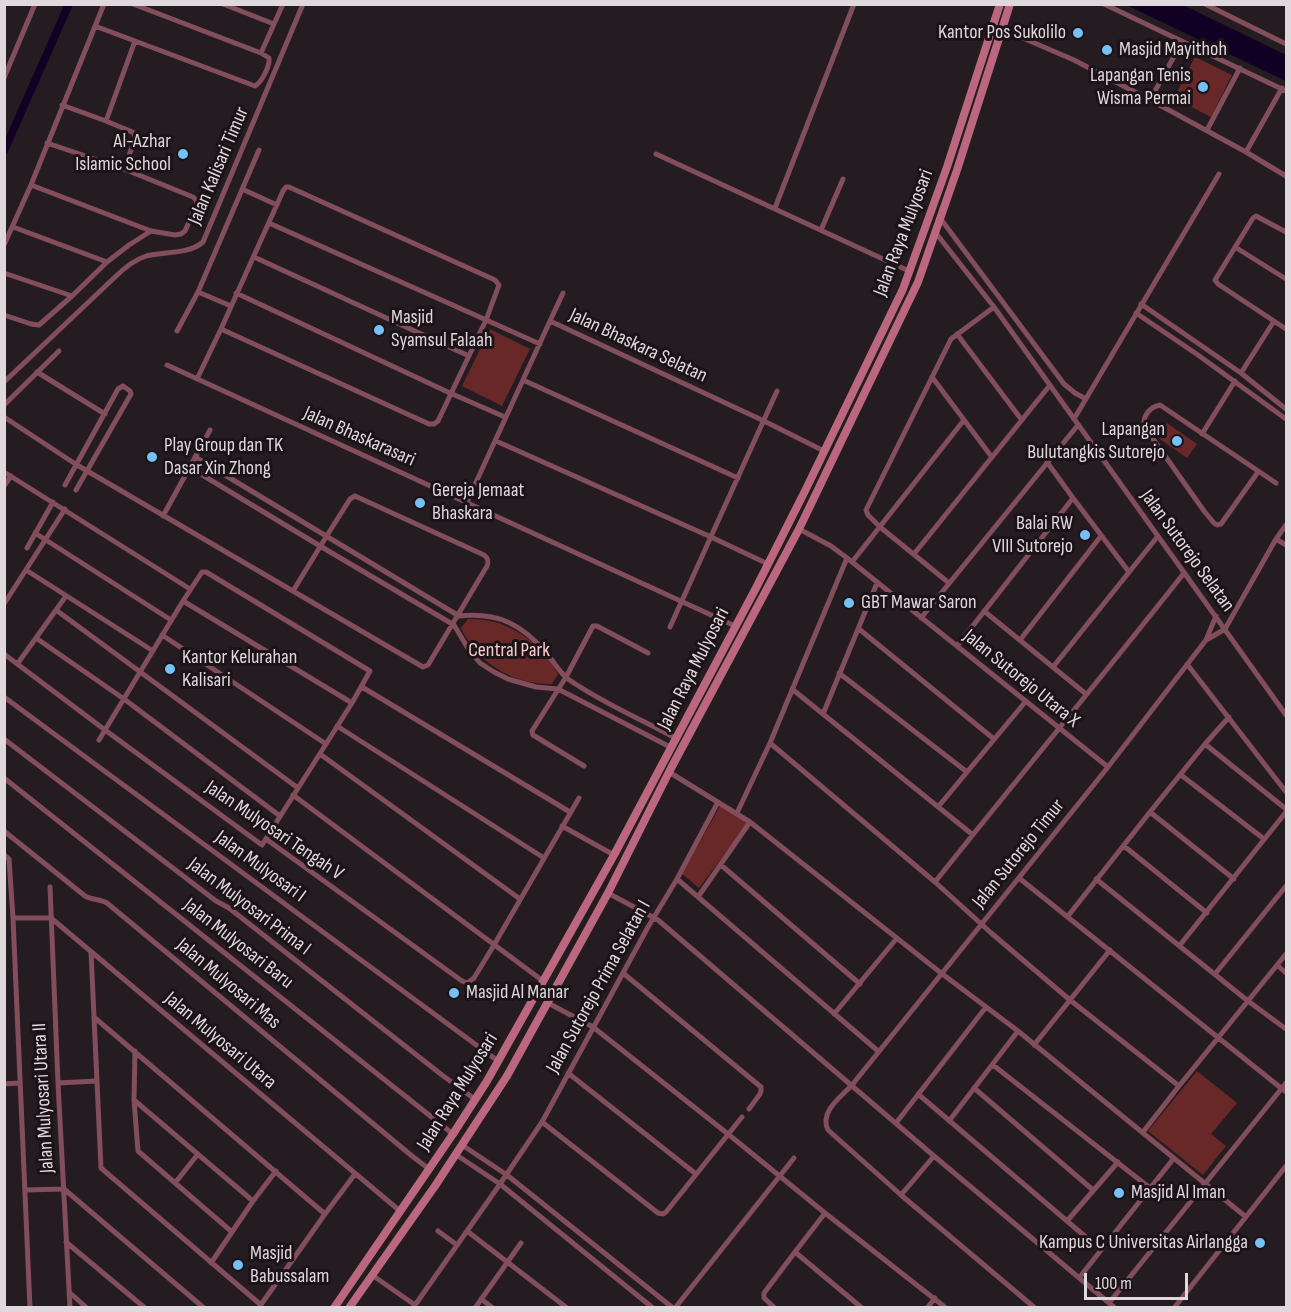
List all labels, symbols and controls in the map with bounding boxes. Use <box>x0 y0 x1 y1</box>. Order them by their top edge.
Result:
place label: Kantor Pos Sukolilo <box>938 21 1066 45</box>
marker: Kantor Pos Sukolilo <box>1071 26 1085 40</box>
place label: Masjid Mayithoh <box>1119 38 1227 62</box>
marker: Masjid Mayithoh <box>1100 43 1114 57</box>
place label: Lapangan Tenis Wisma Permai <box>1090 64 1191 111</box>
marker: Lapangan Tenis Wisma Permai <box>1196 80 1210 94</box>
street label: Jalan Kalisari Timur <box>183 103 255 229</box>
place label: Al-Azhar Islamic School <box>75 130 171 177</box>
marker: Al-Azhar Islamic School <box>176 147 190 161</box>
street label: Jalan Raya Mulyosari <box>869 166 939 300</box>
street label: Jalan Bhaskara Selatan <box>565 304 711 388</box>
place label: Masjid Syamsul Falaah <box>391 306 492 353</box>
marker: Masjid Syamsul Falaah <box>372 323 386 337</box>
street label: Jalan Bhaskarasari <box>299 402 419 472</box>
place label: Lapangan Bulutangkis Sutorejo <box>1027 418 1165 465</box>
place label: Play Group dan TK Dasar Xin Zhong <box>164 434 283 481</box>
marker: Lapangan Bulutangkis Sutorejo <box>1170 434 1184 448</box>
marker: Play Group dan TK Dasar Xin Zhong <box>145 450 159 464</box>
place label: Gereja Jemaat Bhaskara <box>432 479 524 526</box>
street label: Jalan Sutorejo Selatan <box>1135 485 1239 617</box>
marker: Gereja Jemaat Bhaskara <box>413 496 427 510</box>
place label: Balai RW VIII Sutorejo <box>992 512 1073 559</box>
marker: Balai RW VIII Sutorejo <box>1078 528 1092 542</box>
place label: GBT Mawar Saron <box>861 591 977 615</box>
marker: GBT Mawar Saron <box>842 596 856 610</box>
street label: Jalan Raya Mulyosari <box>653 604 735 734</box>
street label: Jalan Sutorejo Utara X <box>958 625 1084 733</box>
park label: Central Park <box>468 639 550 663</box>
place label: Kantor Kelurahan Kalisari <box>182 646 297 693</box>
marker: Kantor Kelurahan Kalisari <box>163 662 177 676</box>
street label: Jalan Mulyosari Tengah V <box>200 776 348 886</box>
street label: Jalan Sutorejo Timur <box>968 795 1070 913</box>
street label: Jalan Mulyosari I <box>210 826 310 908</box>
street label: Jalan Mulyosari Prima I <box>183 853 315 961</box>
street label: Jalan Mulyosari Baru <box>178 894 298 994</box>
street label: Jalan Sutorejo Prima Selatan I <box>542 896 656 1078</box>
street label: Jalan Mulyosari Mas <box>171 933 285 1035</box>
place label: Masjid Al Manar <box>466 981 569 1005</box>
marker: Masjid Al Manar <box>447 986 461 1000</box>
street label: Jalan Mulyosari Utara <box>159 987 281 1095</box>
street label: Jalan Mulyosari Utara II <box>28 1022 60 1174</box>
street label: Jalan Raya Mulyosari <box>412 1029 504 1155</box>
place label: Masjid Al Iman <box>1131 1181 1225 1205</box>
marker: Masjid Al Iman <box>1112 1186 1126 1200</box>
place label: Kampus C Universitas Airlangga <box>1039 1231 1248 1255</box>
marker: Kampus C Universitas Airlangga <box>1253 1236 1267 1250</box>
place label: Masjid Babussalam <box>250 1242 329 1289</box>
marker: Masjid Babussalam <box>231 1258 245 1272</box>
scale bar <box>1087 1261 1190 1299</box>
text: 100 m <box>1095 1273 1132 1294</box>

